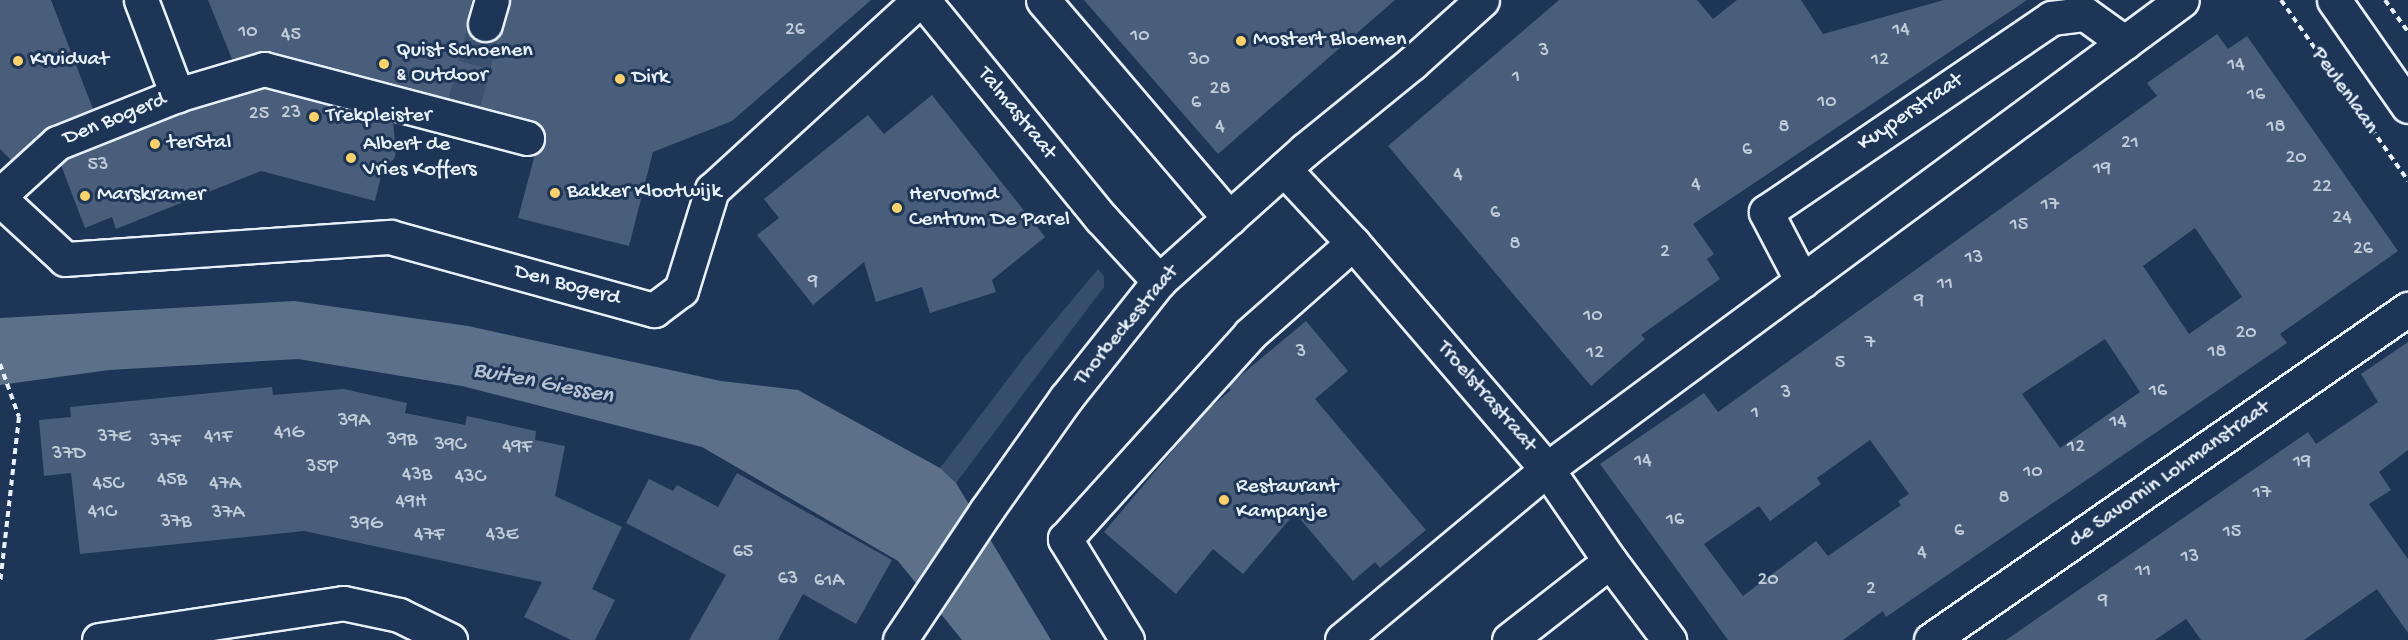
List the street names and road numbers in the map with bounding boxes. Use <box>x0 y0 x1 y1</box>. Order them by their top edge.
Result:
street label: Peulenlaan <box>2304 42 2384 140</box>
street label: Talmastraat <box>971 62 1061 166</box>
street label: Kuyperstraat <box>1853 68 1969 158</box>
street label: Den Bogerd <box>60 87 170 153</box>
street label: Den Bogerd <box>511 259 623 313</box>
street label: Thorbeckestraat <box>1069 260 1185 392</box>
street label: Troelstrastraat <box>1430 336 1542 458</box>
street label: de Savornin Lohmanstraat <box>2064 395 2276 555</box>

